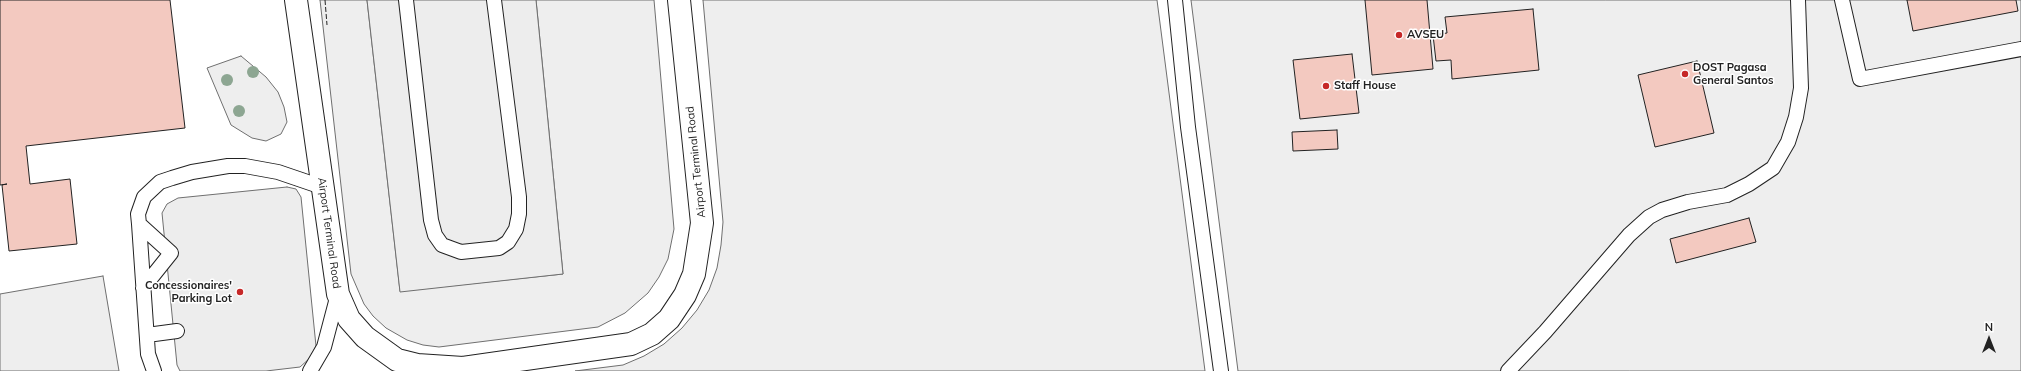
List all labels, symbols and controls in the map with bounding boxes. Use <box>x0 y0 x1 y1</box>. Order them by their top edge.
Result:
place label: AVSEU <box>1407 28 1444 42</box>
marker: AVSEU <box>1394 30 1404 40</box>
place label: DOST Pagasa General Santos <box>1693 61 1773 87</box>
marker: DOST Pagasa General Santos <box>1680 69 1690 79</box>
place label: Staff House <box>1334 79 1396 93</box>
marker: Staff House <box>1321 81 1331 91</box>
street label: Airport Terminal Road <box>684 106 708 218</box>
street label: Airport Terminal Road <box>315 177 343 289</box>
place label: Concessionaires' Parking Lot <box>145 279 232 305</box>
marker: Concessionaires' Parking Lot <box>235 287 245 297</box>
north arrow <box>1969 319 2009 359</box>
text: N <box>1985 320 1993 334</box>

